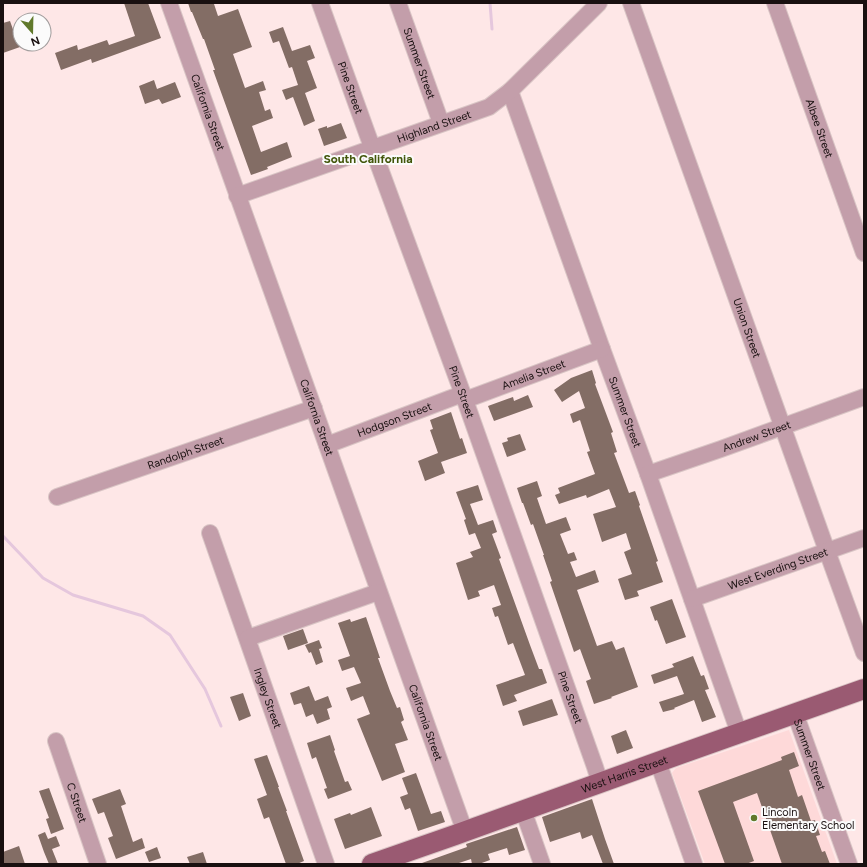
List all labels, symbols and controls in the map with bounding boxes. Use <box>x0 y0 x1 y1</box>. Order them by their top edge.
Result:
north arrow <box>12 12 52 52</box>
street label: Summer Street <box>401 26 438 101</box>
text: N <box>29 33 41 48</box>
street label: Pine Street <box>335 60 366 116</box>
street label: California Street <box>188 72 228 152</box>
street label: Albee Street <box>803 97 836 160</box>
street label: Highland Street <box>395 107 473 145</box>
district label: South California <box>323 152 413 166</box>
street label: Union Street <box>731 296 764 360</box>
street label: Amelia Street <box>500 357 567 392</box>
street label: Pine Street <box>446 364 477 420</box>
street label: Summer Street <box>606 375 644 449</box>
street label: California Street <box>297 377 337 458</box>
street label: Hodgson Street <box>355 400 434 440</box>
street label: Andrew Street <box>721 418 793 454</box>
street label: Randolph Street <box>146 433 226 472</box>
street label: West Everding Street <box>726 545 830 592</box>
street label: Ingley Street <box>251 666 284 730</box>
street label: Pine Street <box>555 669 586 725</box>
street label: California Street <box>406 682 446 763</box>
street label: Summer Street <box>791 717 829 792</box>
street label: West Harris Street <box>580 753 669 796</box>
street label: C Street <box>64 781 90 824</box>
place label: Lincoln Elementary School <box>762 806 854 832</box>
marker: Lincoln Elementary School <box>749 813 759 823</box>

